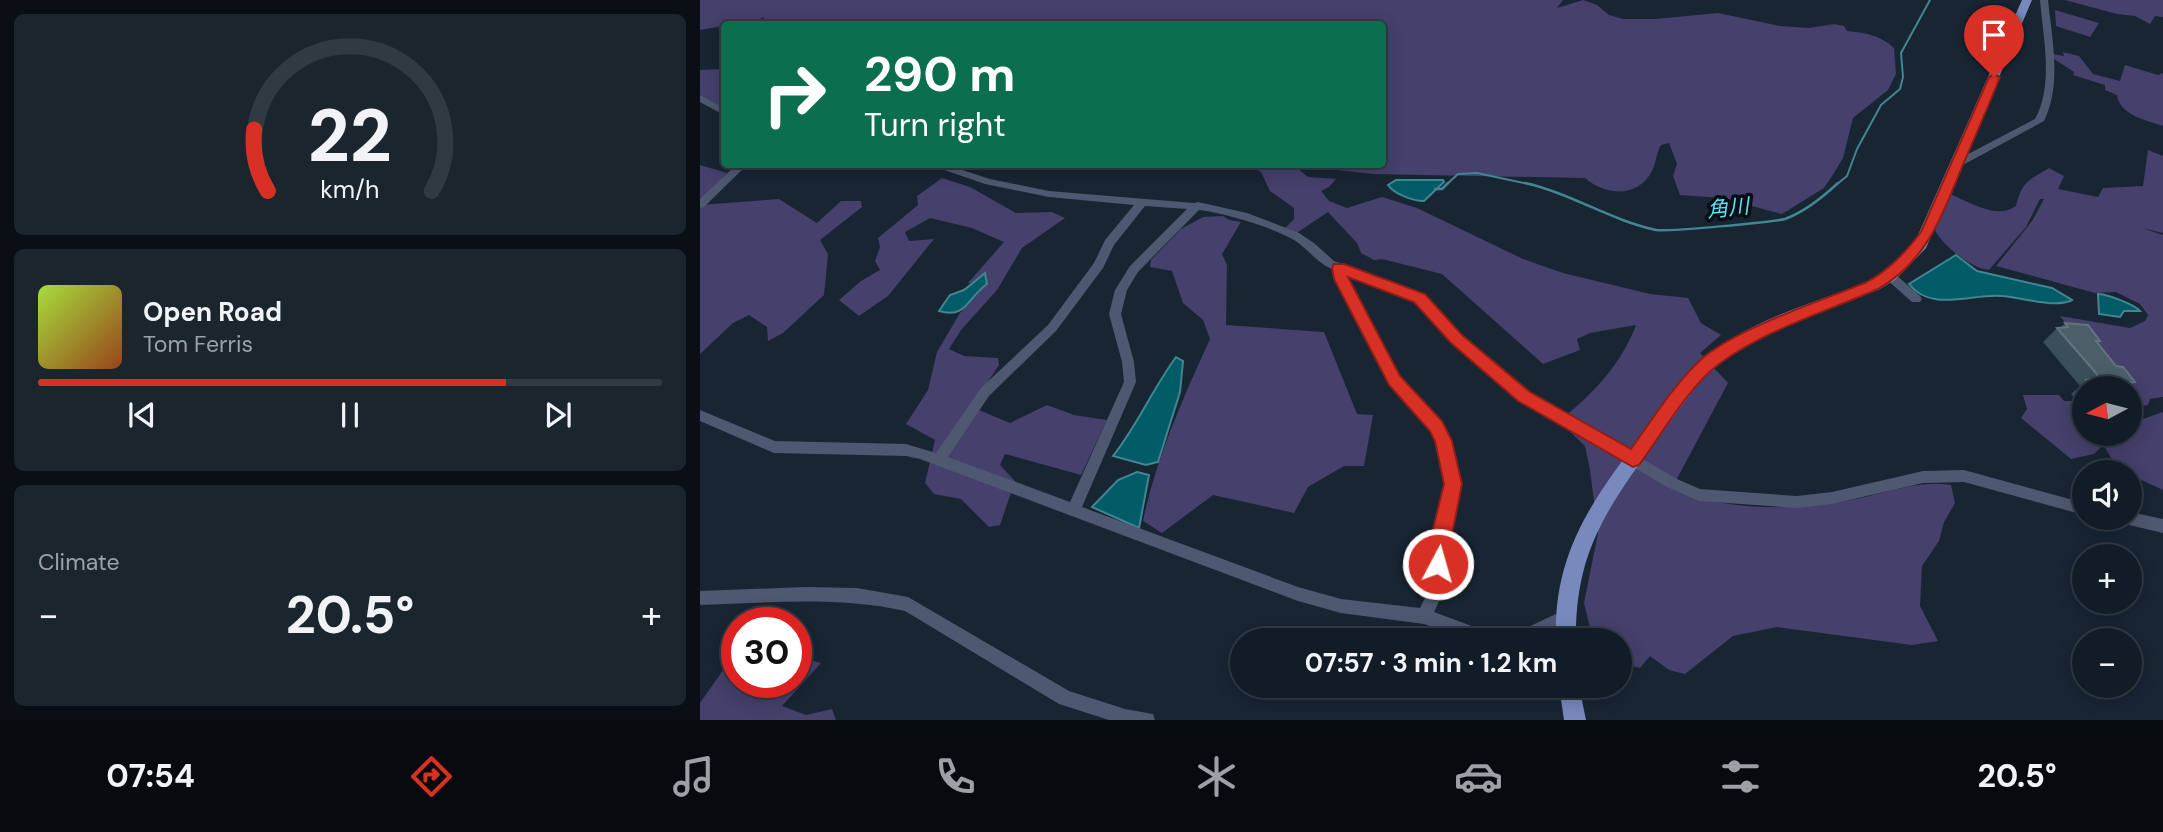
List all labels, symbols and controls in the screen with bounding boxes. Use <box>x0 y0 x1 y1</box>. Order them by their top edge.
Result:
pin <box>1964 5 2024 77</box>
icon: arrive <box>1975 16 2013 54</box>
text: 290 m <box>864 42 1015 106</box>
icon: right <box>749 49 840 140</box>
text: 22 <box>308 89 392 184</box>
text: Turn right <box>864 104 1006 146</box>
text: km/h <box>320 172 380 205</box>
water label: 角川 <box>1706 192 1752 224</box>
text: Open Road <box>143 295 282 329</box>
text: Tom Ferris <box>143 329 253 359</box>
north arrow <box>2072 376 2142 446</box>
map controls <box>2072 376 2142 698</box>
icon: previous <box>123 396 161 434</box>
icon: pause <box>331 396 369 434</box>
icon: next <box>539 396 577 434</box>
button: sound <box>2072 460 2142 530</box>
position arrow <box>1401 527 1475 601</box>
button: + <box>2072 544 2142 614</box>
text: Climate <box>38 547 120 577</box>
text: 20.5° <box>286 581 414 649</box>
text: − <box>38 590 59 640</box>
text: + <box>641 590 662 640</box>
speed limit sign: 30 <box>721 607 812 698</box>
button: − <box>2072 628 2142 698</box>
text: 07:57 · 3 min · 1.2 km <box>1305 646 1557 680</box>
icon: directions <box>407 752 456 801</box>
icon: music <box>669 752 718 801</box>
icon: phone <box>931 752 980 801</box>
icon: climate <box>1192 752 1241 801</box>
icon: car <box>1454 752 1503 801</box>
icon: filters <box>1716 752 1765 801</box>
text: 07:54 <box>106 755 195 797</box>
text: 20.5° <box>1977 755 2057 797</box>

